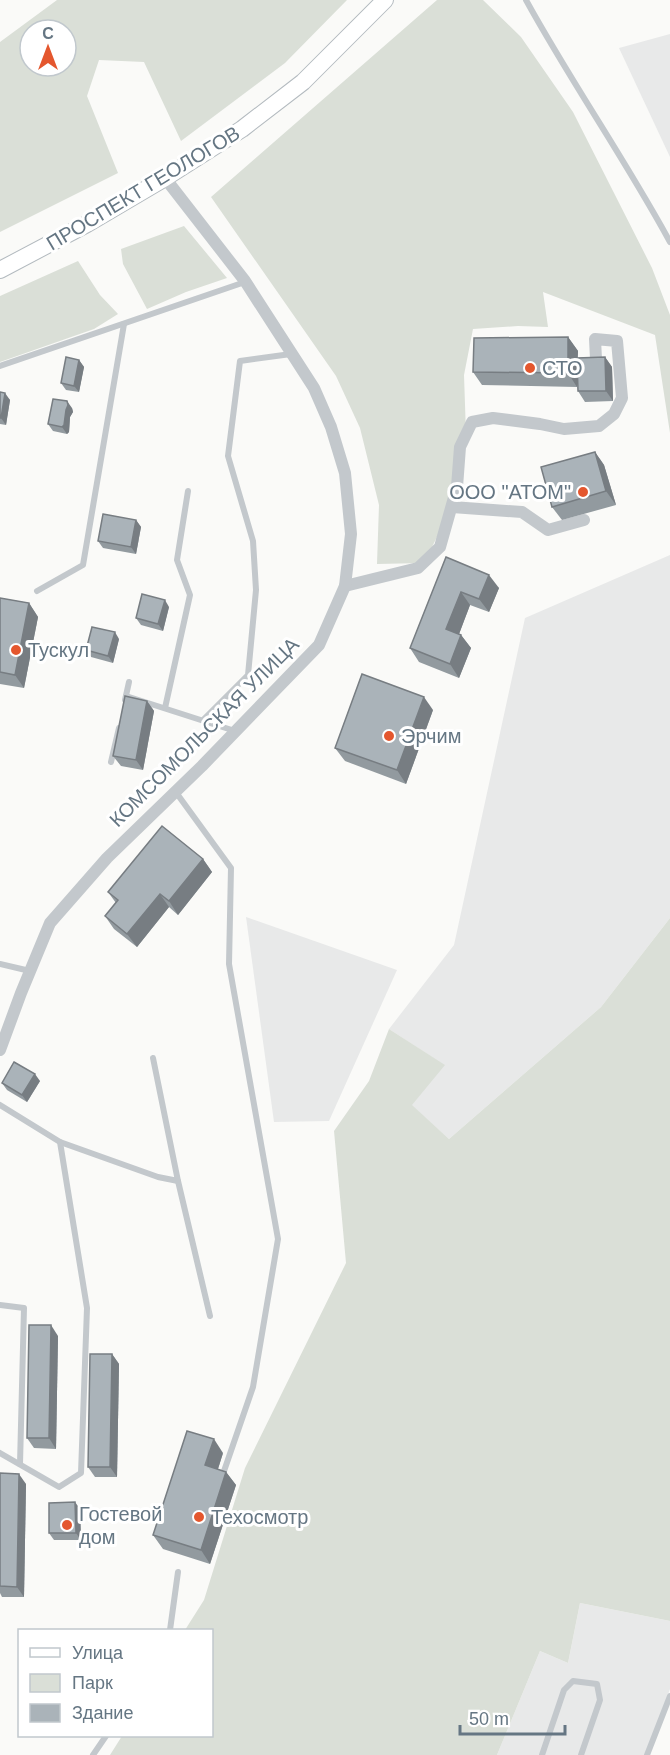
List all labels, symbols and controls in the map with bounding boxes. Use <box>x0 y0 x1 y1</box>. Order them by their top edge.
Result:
north arrow <box>18 18 78 78</box>
text: С <box>42 25 54 42</box>
street label: ПРОСПЕКТ ГЕОЛОГОВ <box>43 122 243 254</box>
place label: СТО <box>542 357 583 379</box>
marker: СТО <box>523 361 537 375</box>
place label: ООО "АТОМ" <box>449 481 571 503</box>
marker: ООО "АТОМ" <box>576 485 590 499</box>
street label: КОМСОМОЛЬСКАЯ УЛИЦА <box>105 633 303 831</box>
place label: Тускул <box>28 639 89 661</box>
marker: Тускул <box>9 643 23 657</box>
place label: Эрчим <box>401 725 461 747</box>
marker: Эрчим <box>382 729 396 743</box>
place label: Гостевой дом <box>79 1503 162 1548</box>
place label: Техосмотр <box>211 1506 308 1528</box>
marker: Техосмотр <box>192 1510 206 1524</box>
marker: Гостевой дом <box>60 1518 74 1532</box>
legend <box>18 1629 213 1737</box>
text: Улица <box>72 1643 124 1663</box>
text: Парк <box>72 1673 113 1693</box>
scale bar <box>460 1698 565 1736</box>
text: Здание <box>72 1703 133 1723</box>
text: 50 m <box>469 1709 509 1729</box>

